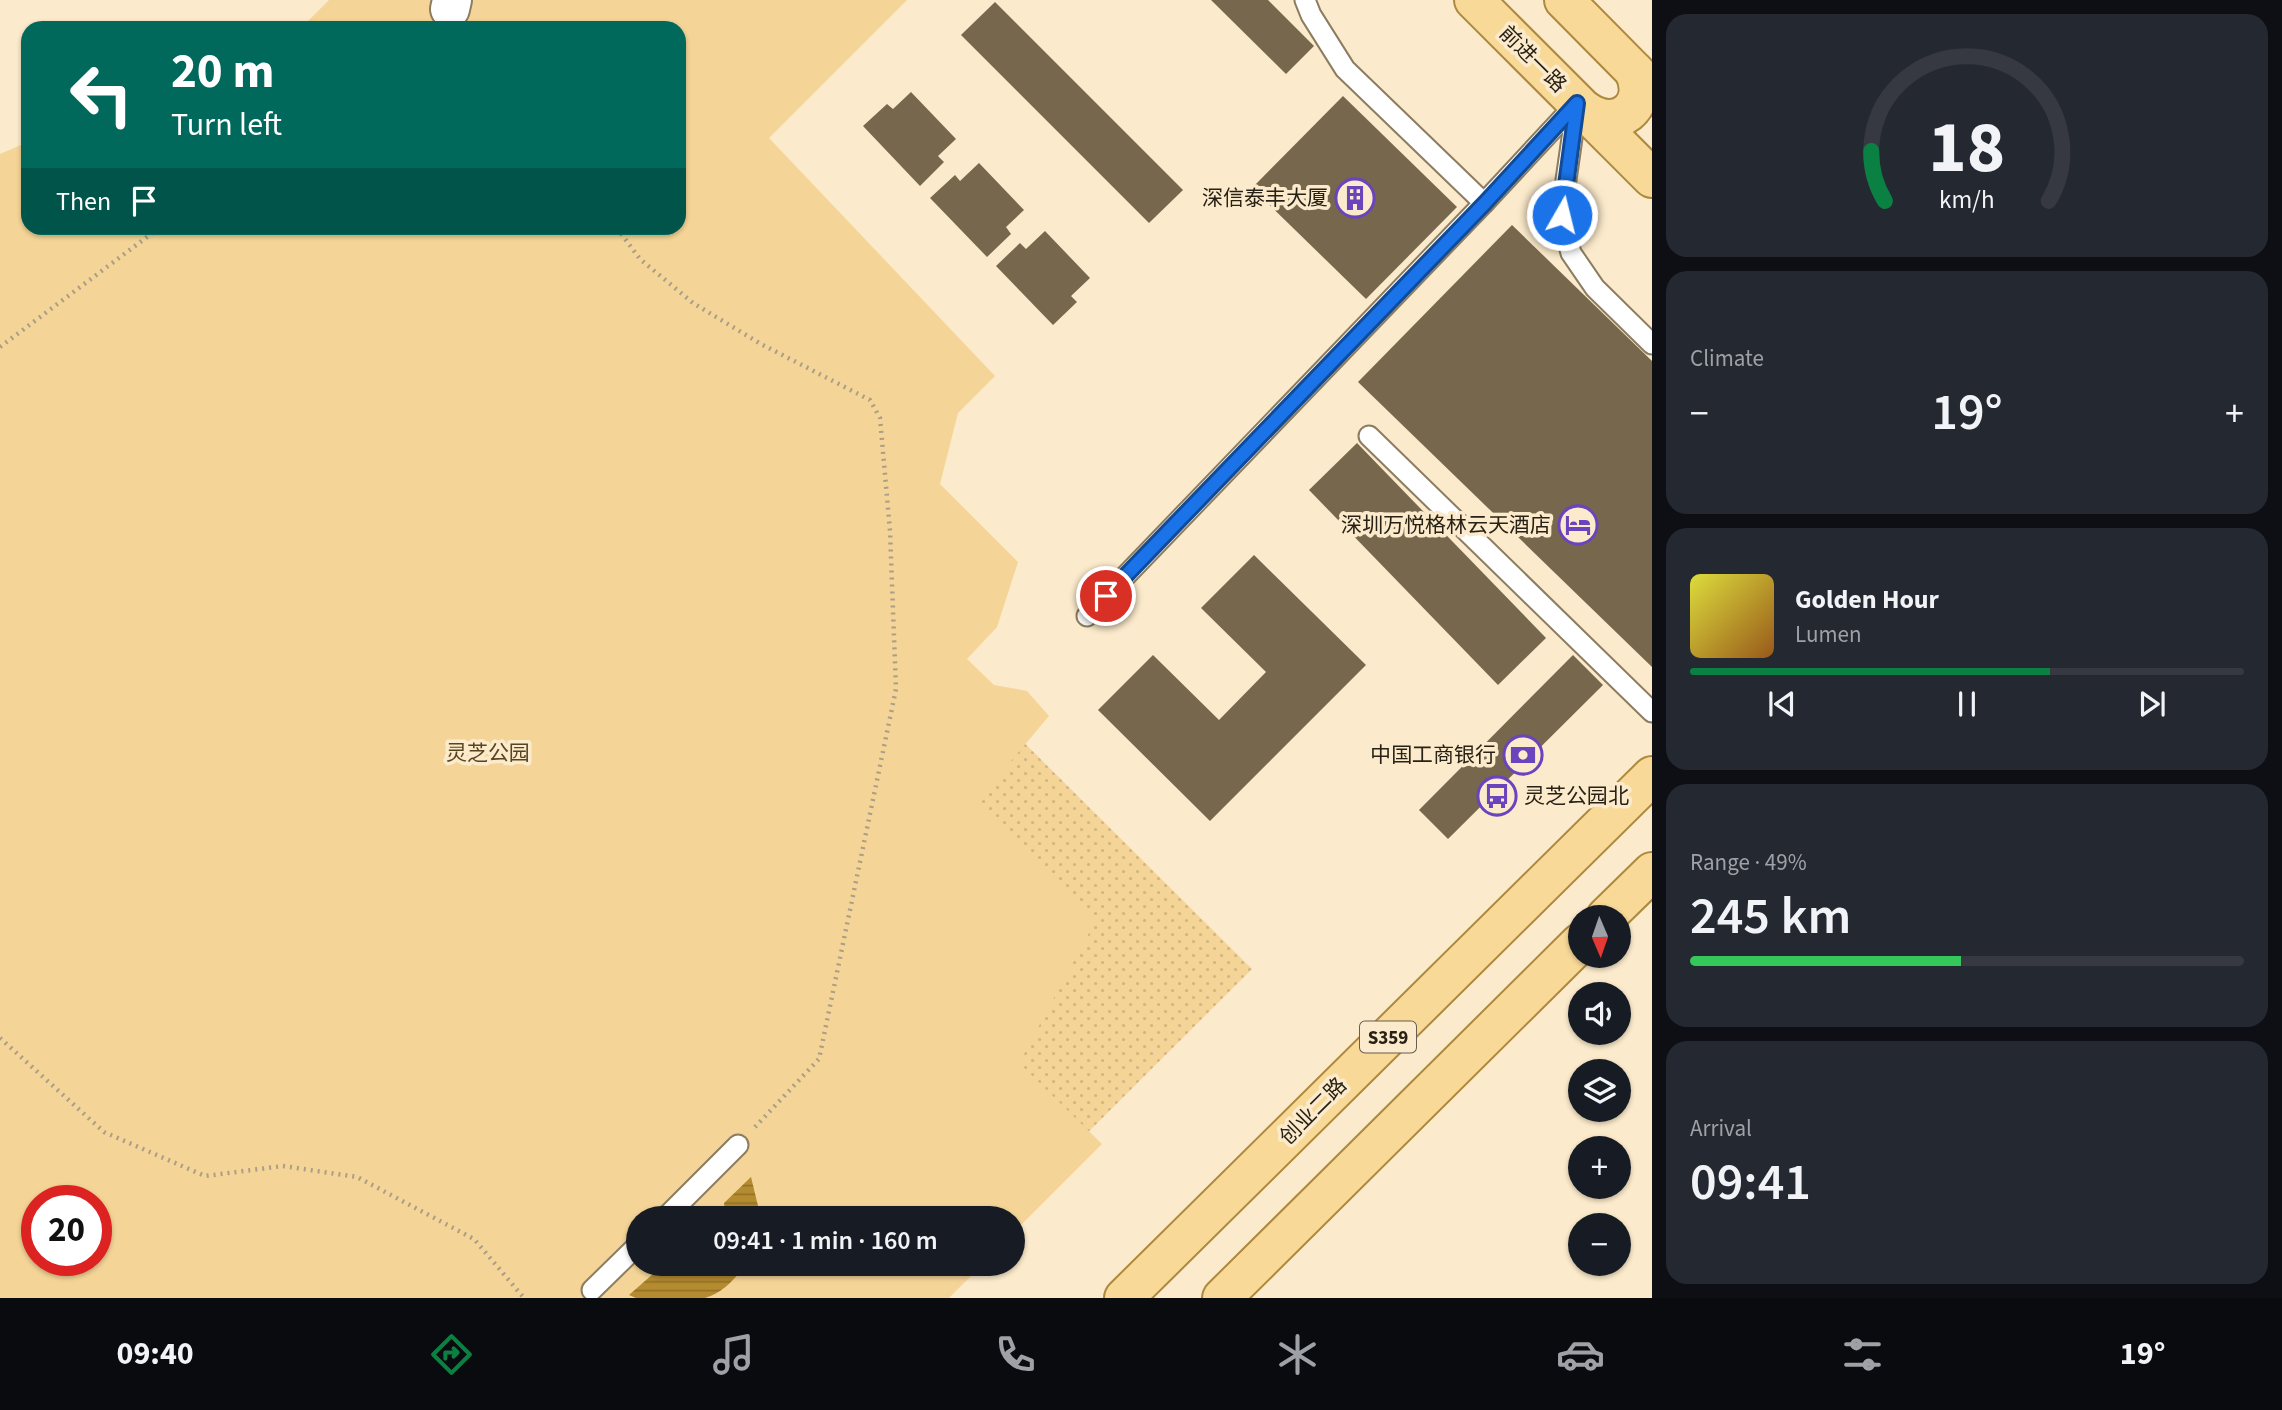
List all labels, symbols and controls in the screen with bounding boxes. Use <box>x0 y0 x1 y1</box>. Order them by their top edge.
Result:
street label: 前进一路 <box>1493 19 1573 99</box>
text: 20 m <box>171 37 275 107</box>
icon: left <box>56 49 147 140</box>
text: 18 <box>1929 97 2005 201</box>
text: Turn left <box>171 102 282 148</box>
building icon: 深信泰丰大厦 <box>1334 177 1376 219</box>
position arrow <box>1525 178 1599 252</box>
icon: arrive <box>125 182 163 220</box>
text: km/h <box>1939 182 1995 218</box>
text: Then <box>56 183 111 220</box>
place label: 深信泰丰大厦 <box>1202 183 1328 213</box>
text: Climate <box>1690 342 1764 375</box>
text: 19° <box>1931 376 2003 450</box>
text: − <box>1690 387 1709 441</box>
text: + <box>2225 387 2244 441</box>
hotel icon: 深圳万悦格林云天酒店 <box>1557 504 1599 546</box>
place label: 深圳万悦格林云天酒店 <box>1341 510 1551 540</box>
pin <box>1076 566 1136 626</box>
icon: arrive <box>1087 577 1125 615</box>
text: Golden Hour <box>1795 581 1939 618</box>
text: Lumen <box>1795 618 1862 651</box>
icon: previous <box>1763 685 1801 723</box>
icon: pause <box>1948 685 1986 723</box>
icon: next <box>2133 685 2171 723</box>
bank icon: 中国工商银行 <box>1502 734 1544 776</box>
park label: 灵芝公园 <box>446 738 530 768</box>
place label: 中国工商银行 <box>1370 740 1496 770</box>
bus stop icon: 灵芝公园北 <box>1476 775 1518 817</box>
place label: 灵芝公园北 <box>1524 781 1629 811</box>
text: Range · 49% <box>1690 846 1807 879</box>
text: 245 km <box>1690 880 1851 954</box>
north arrow <box>1568 905 1631 968</box>
map controls <box>1568 905 1631 1276</box>
button: sound <box>1568 982 1631 1045</box>
road number: S359 <box>1360 1021 1416 1052</box>
button: layers <box>1568 1059 1631 1122</box>
street label: 创业二路 <box>1273 1071 1353 1151</box>
text: Arrival <box>1690 1112 1752 1145</box>
button: + <box>1568 1136 1631 1199</box>
text: 09:41 <box>1690 1146 1811 1220</box>
speed limit sign: 20 <box>21 1185 112 1276</box>
button: − <box>1568 1213 1631 1276</box>
text: 09:41 · 1 min · 160 m <box>713 1222 938 1259</box>
icon: directions <box>427 1330 476 1379</box>
icon: music <box>709 1330 758 1379</box>
icon: phone <box>991 1330 1040 1379</box>
icon: climate <box>1273 1330 1322 1379</box>
icon: car <box>1556 1330 1605 1379</box>
icon: filters <box>1838 1330 1887 1379</box>
text: 09:40 <box>117 1331 194 1377</box>
text: 19° <box>2120 1331 2165 1377</box>

